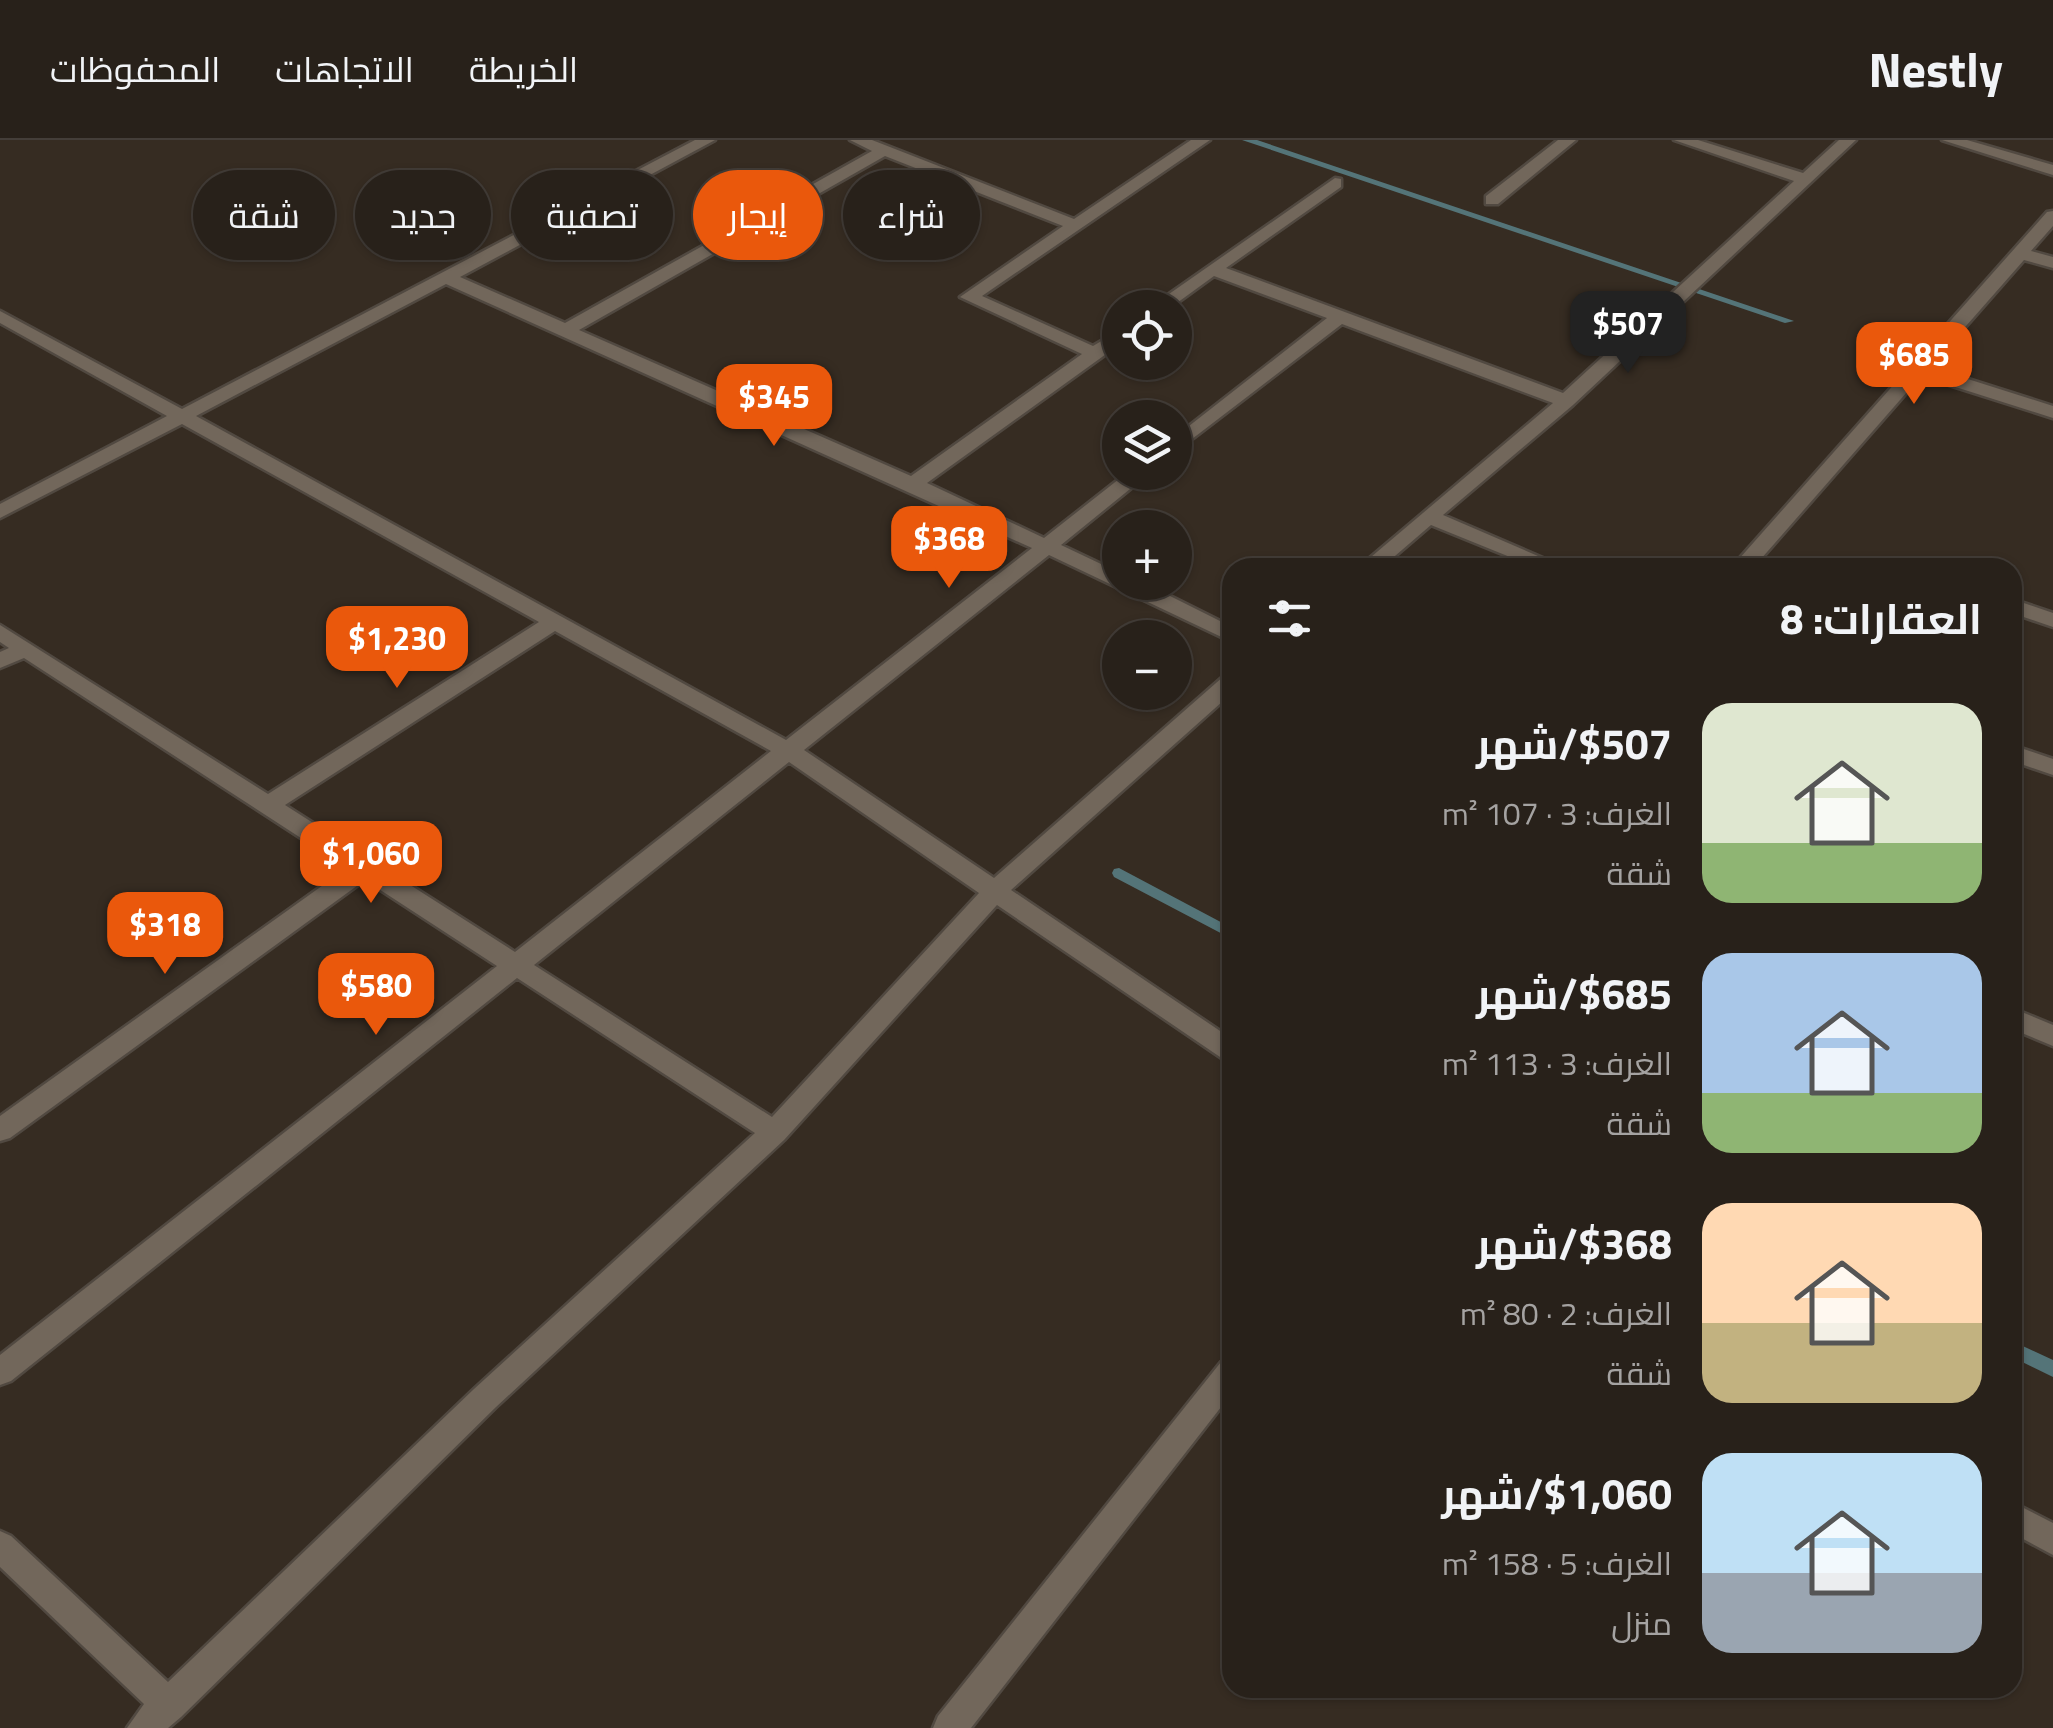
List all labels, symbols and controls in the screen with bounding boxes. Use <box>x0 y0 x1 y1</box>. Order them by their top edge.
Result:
text: Nestly <box>1868 33 2003 106</box>
text: المحفوظات <box>50 42 220 96</box>
text: الاتجاهات <box>275 42 414 96</box>
text: الخريطة <box>469 42 578 96</box>
chip: شقة <box>193 170 335 260</box>
chip: جديد <box>355 170 491 260</box>
chip: تصفية <box>511 170 673 260</box>
chip: إيجار <box>693 170 823 260</box>
chip: شراء <box>843 170 980 260</box>
map controls <box>1102 290 1192 710</box>
button: locate <box>1102 290 1192 380</box>
pin: $507 <box>1569 291 1687 376</box>
text: $507 <box>1592 299 1664 347</box>
pin: $685 <box>1855 322 1973 407</box>
text: $685 <box>1878 330 1950 378</box>
pin: $345 <box>715 364 833 449</box>
text: $345 <box>738 372 810 420</box>
button: layers <box>1102 400 1192 490</box>
pin: $368 <box>890 506 1008 591</box>
button: + <box>1102 510 1192 600</box>
text: $368 <box>913 514 985 562</box>
text: العقارات: 8 <box>1780 586 1982 650</box>
icon: filters <box>1262 591 1317 646</box>
pin: $1,230 <box>316 606 478 691</box>
text: $1,230 <box>348 614 446 662</box>
button: − <box>1102 620 1192 710</box>
text: $507/شهر <box>1476 711 1672 775</box>
icon: home <box>1782 743 1902 863</box>
text: الغرف: 3 · 107 m² <box>1442 789 1672 837</box>
pin: $1,060 <box>290 821 452 906</box>
text: $1,060 <box>322 829 420 877</box>
text: شقة <box>1607 849 1672 897</box>
pin: $318 <box>106 892 224 977</box>
text: $318 <box>129 900 201 948</box>
pin: $580 <box>317 953 435 1038</box>
text: $580 <box>340 961 412 1009</box>
text: $685/شهر <box>1476 961 1672 1025</box>
icon: home <box>1782 993 1902 1113</box>
text: الغرف: 3 · 113 m² <box>1442 1039 1672 1087</box>
text: شقة <box>1607 1099 1672 1147</box>
text: $368/شهر <box>1476 1211 1672 1275</box>
icon: home <box>1782 1243 1902 1363</box>
text: الغرف: 2 · 80 m² <box>1460 1289 1672 1337</box>
text: شقة <box>1607 1349 1672 1397</box>
text: $1,060/شهر <box>1442 1461 1672 1525</box>
icon: home <box>1782 1493 1902 1613</box>
text: الغرف: 5 · 158 m² <box>1442 1539 1672 1587</box>
text: منزل <box>1611 1599 1672 1647</box>

